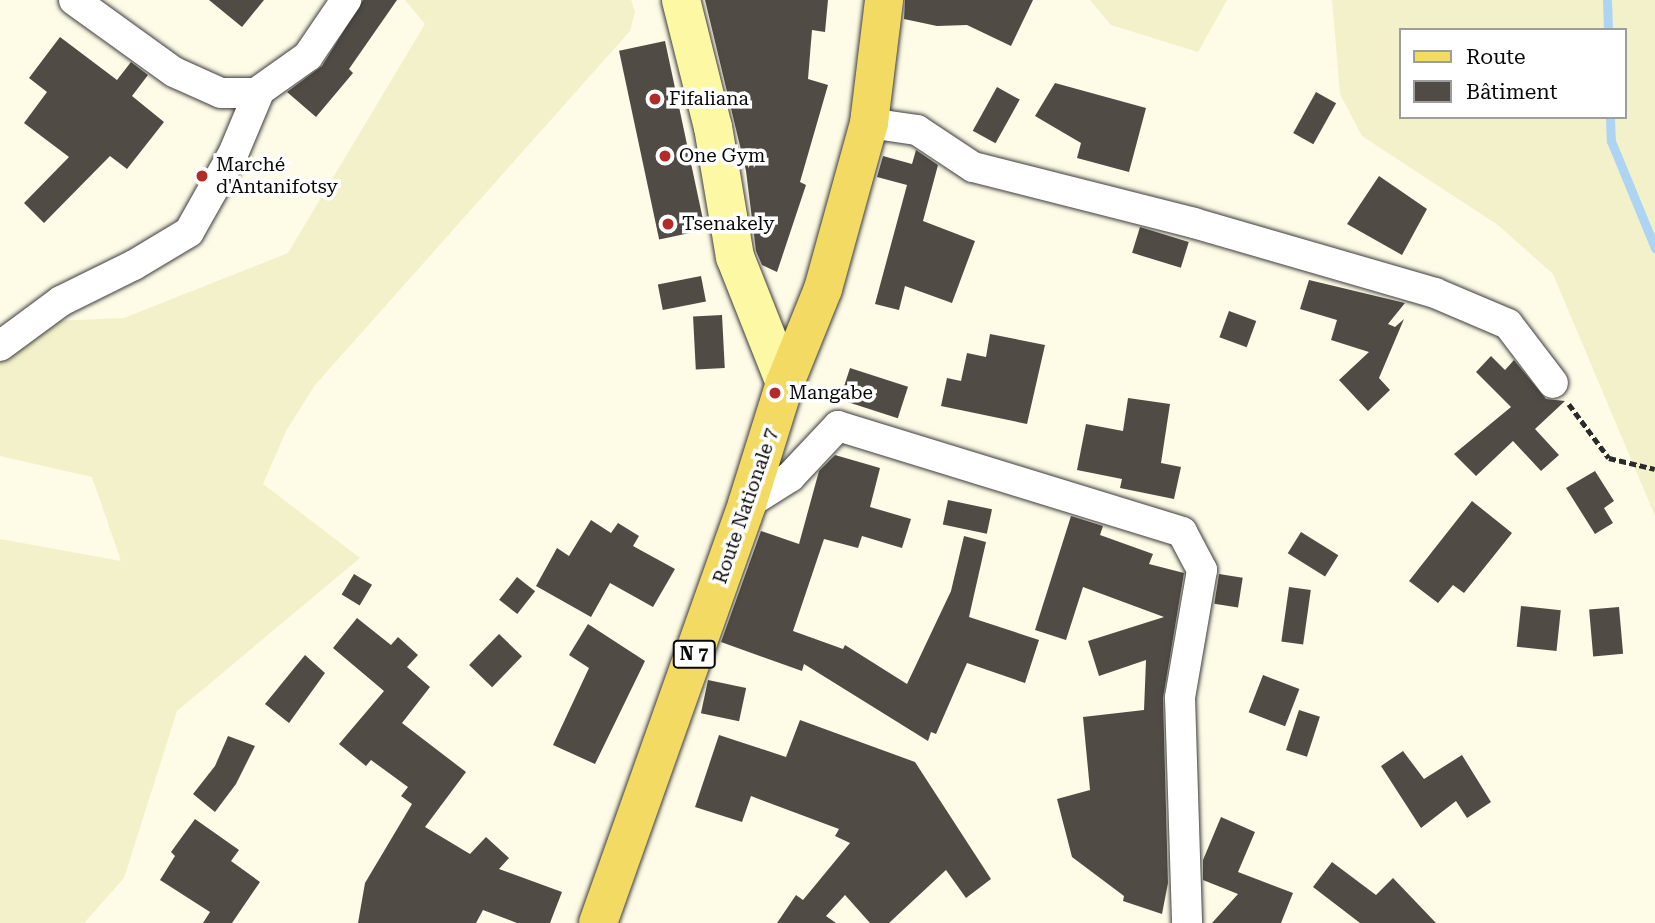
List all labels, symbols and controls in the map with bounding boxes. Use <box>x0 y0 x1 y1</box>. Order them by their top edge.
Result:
legend <box>1400 28 1627 119</box>
text: Route <box>1466 45 1525 69</box>
text: Bâtiment <box>1466 80 1558 104</box>
place label: Fifaliana <box>669 88 749 110</box>
marker: Fifaliana <box>647 91 663 107</box>
place label: One Gym <box>679 145 765 167</box>
marker: One Gym <box>657 148 673 164</box>
place label: Marché d'Antanifotsy <box>216 154 338 198</box>
marker: Marché d'Antanifotsy <box>194 168 210 184</box>
place label: Tsenakely <box>682 213 775 235</box>
marker: Tsenakely <box>660 216 676 232</box>
place label: Mangabe <box>789 382 873 404</box>
marker: Mangabe <box>767 385 783 401</box>
street label: Route Nationale 7 <box>709 425 783 587</box>
road number: N 7 <box>671 640 717 668</box>

